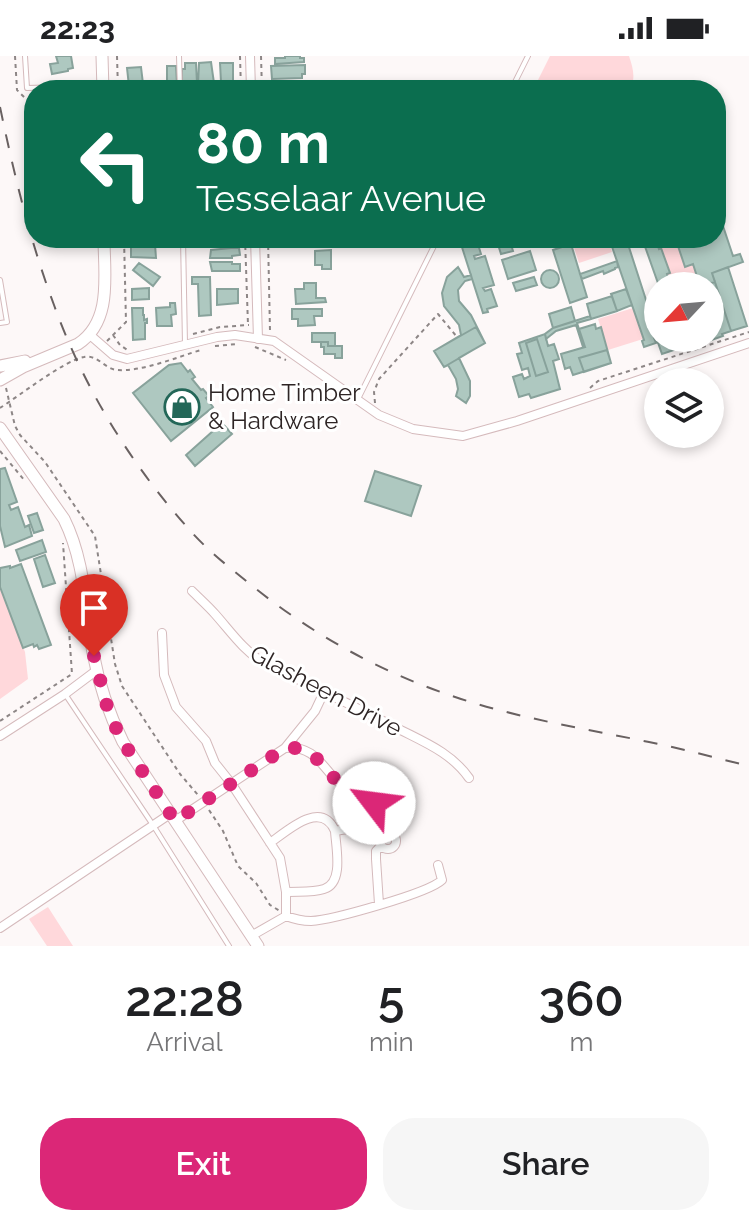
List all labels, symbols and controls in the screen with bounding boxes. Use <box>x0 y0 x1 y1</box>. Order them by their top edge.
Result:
text: 22:23 <box>40 11 115 46</box>
text: 80 m <box>196 110 330 176</box>
icon: left <box>64 112 168 216</box>
text: Tesselaar Avenue <box>196 177 486 219</box>
north arrow <box>644 272 724 352</box>
map controls <box>644 272 724 448</box>
button: layers <box>644 368 724 448</box>
place label: Home Timber & Hardware <box>208 378 361 435</box>
shop icon: Home Timber & Hardware <box>163 388 201 426</box>
pin <box>60 574 128 656</box>
icon: arrive <box>72 586 116 630</box>
street label: Glasheen Drive <box>245 638 407 743</box>
position arrow <box>332 761 416 845</box>
text: 22:28 <box>125 971 244 1027</box>
text: 5 <box>378 971 405 1027</box>
text: 360 <box>539 971 624 1027</box>
text: Arrival <box>146 1027 223 1057</box>
text: min <box>369 1027 414 1057</box>
text: m <box>569 1027 593 1057</box>
button: Exit <box>40 1118 367 1210</box>
button: Share <box>383 1118 709 1210</box>

